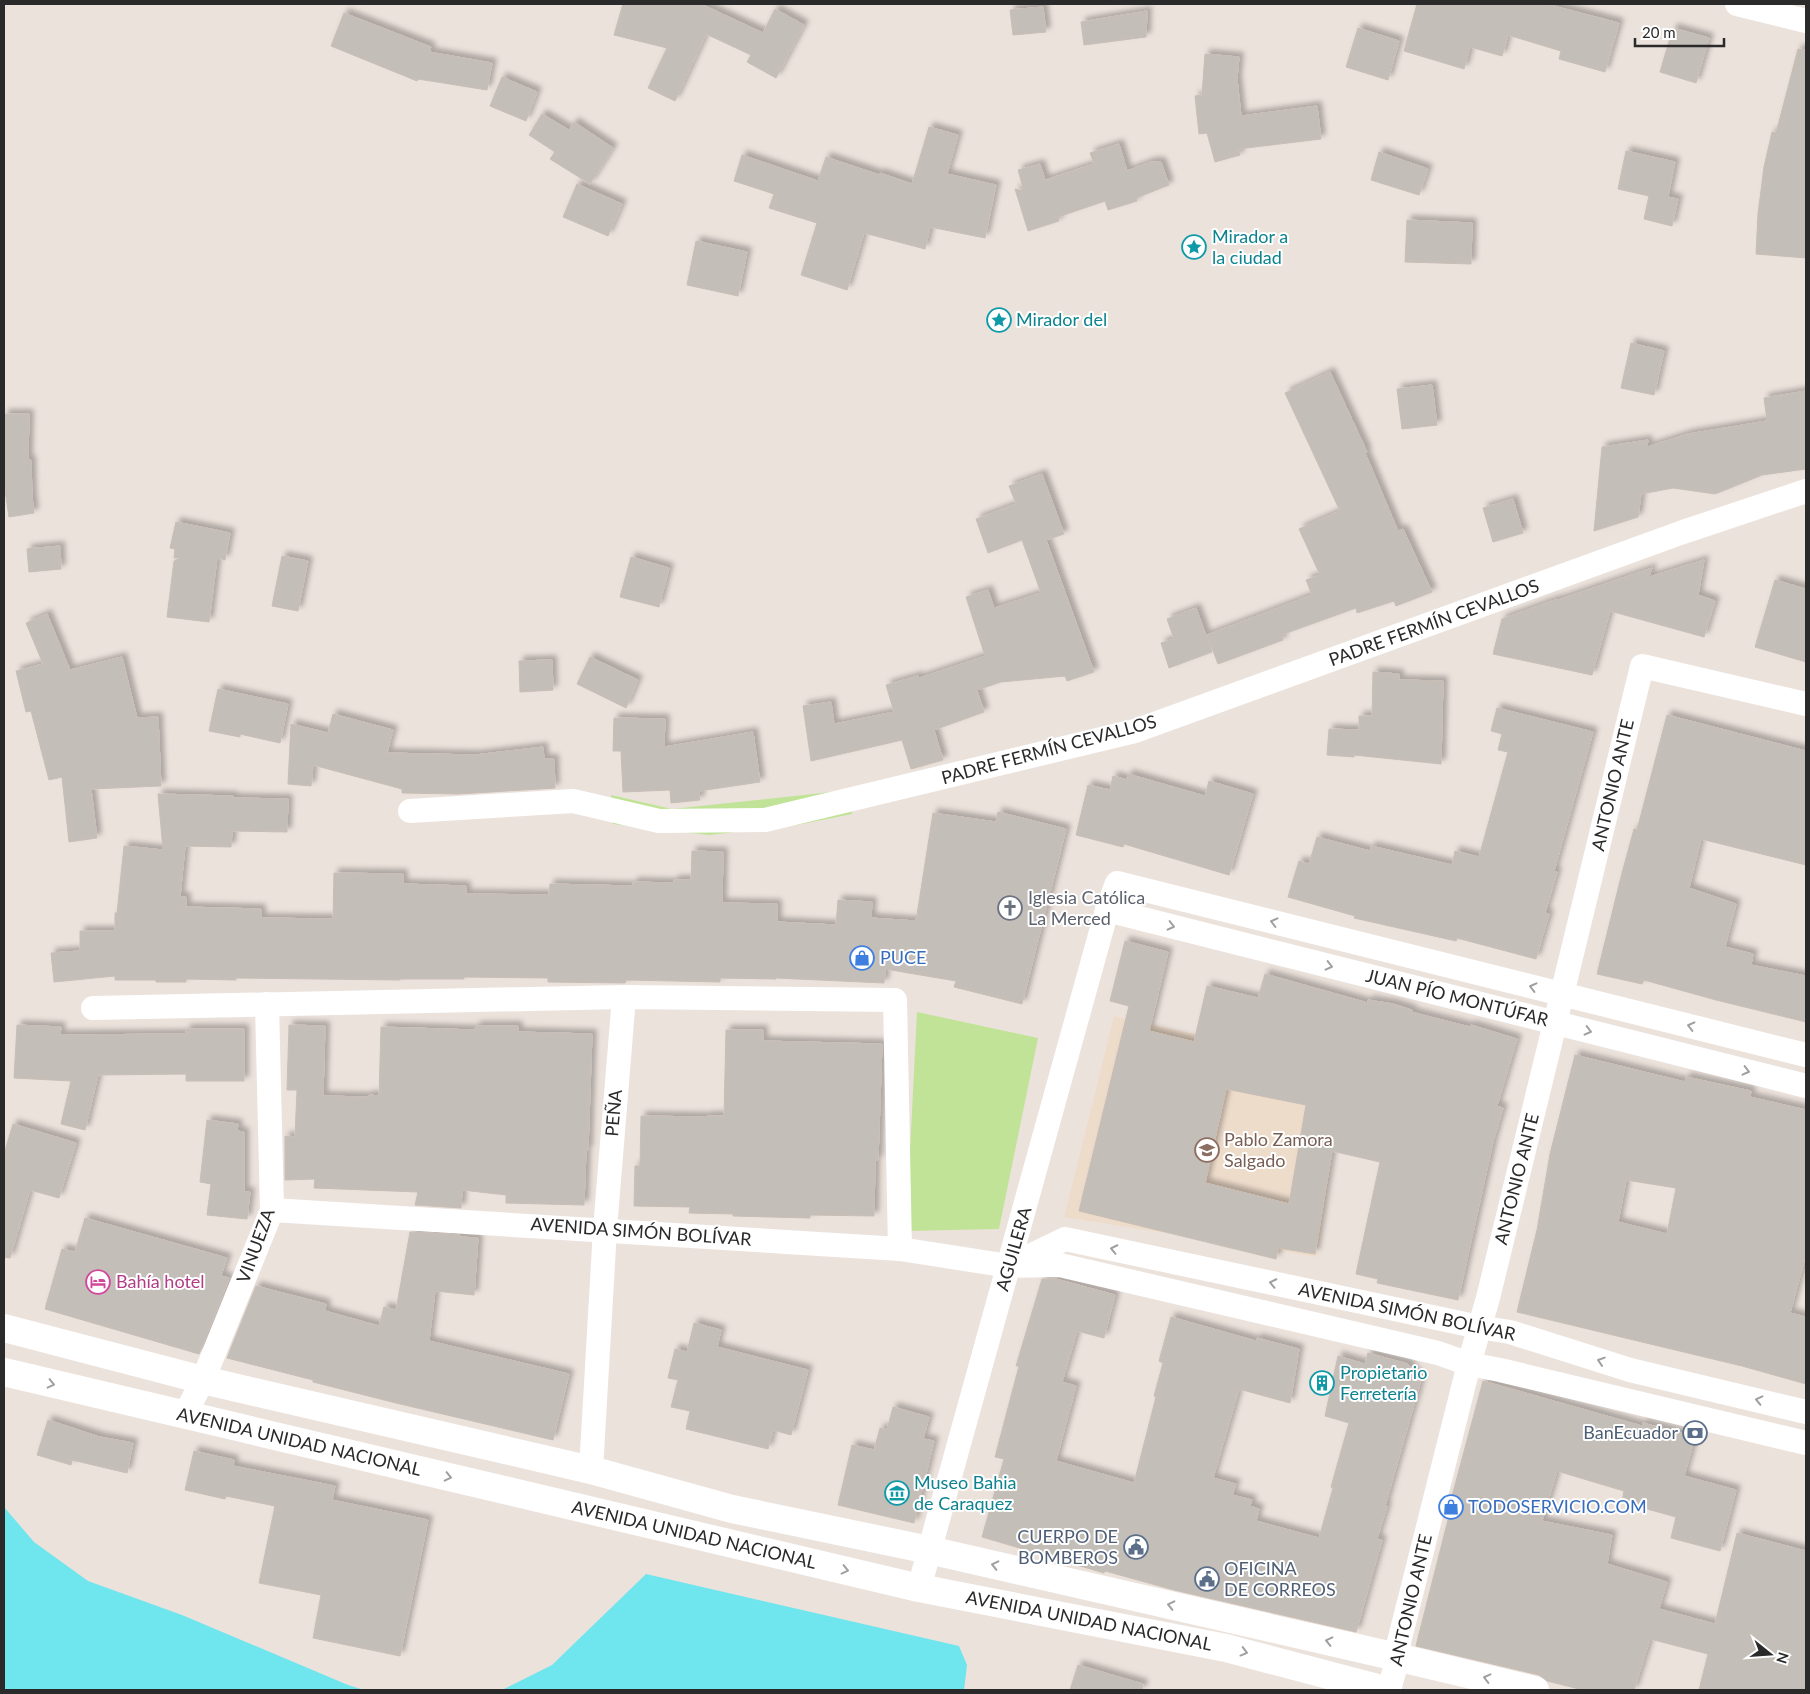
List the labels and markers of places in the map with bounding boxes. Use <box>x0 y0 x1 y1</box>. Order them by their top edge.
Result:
place label: Mirador a la ciudad <box>1212 225 1288 268</box>
place icon: Mirador a la ciudad <box>1181 234 1207 260</box>
place icon: Mirador del <box>986 307 1012 333</box>
place label: Mirador del <box>1016 308 1107 330</box>
place label: Iglesia Católica La Merced <box>1028 886 1145 929</box>
church icon: Iglesia Católica La Merced <box>997 895 1023 921</box>
shop icon: PUCE <box>849 945 875 971</box>
place label: PUCE <box>880 946 926 968</box>
place label: Pablo Zamora Salgado <box>1224 1128 1333 1171</box>
school or university icon: Pablo Zamora Salgado <box>1194 1137 1220 1163</box>
hotel icon: Bahía hotel <box>85 1269 111 1295</box>
place label: Bahía hotel <box>116 1270 205 1292</box>
place label: Propietario Ferretería <box>1340 1361 1427 1404</box>
building icon: Propietario Ferretería <box>1309 1370 1335 1396</box>
bank icon: BanEcuador <box>1682 1420 1708 1446</box>
place label: BanEcuador <box>1583 1421 1678 1443</box>
place label: Museo Bahia de Caraquez <box>914 1471 1016 1514</box>
museum icon: Museo Bahia de Caraquez <box>884 1480 910 1506</box>
shop icon: TODOSERVICIO.COM <box>1438 1494 1464 1520</box>
place label: TODOSERVICIO.COM <box>1468 1495 1647 1517</box>
place label: CUERPO DE BOMBEROS <box>1017 1525 1118 1568</box>
public building icon: CUERPO DE BOMBEROS <box>1123 1534 1149 1560</box>
place label: OFICINA DE CORREOS <box>1224 1557 1336 1600</box>
public building icon: OFICINA DE CORREOS <box>1194 1566 1220 1592</box>

